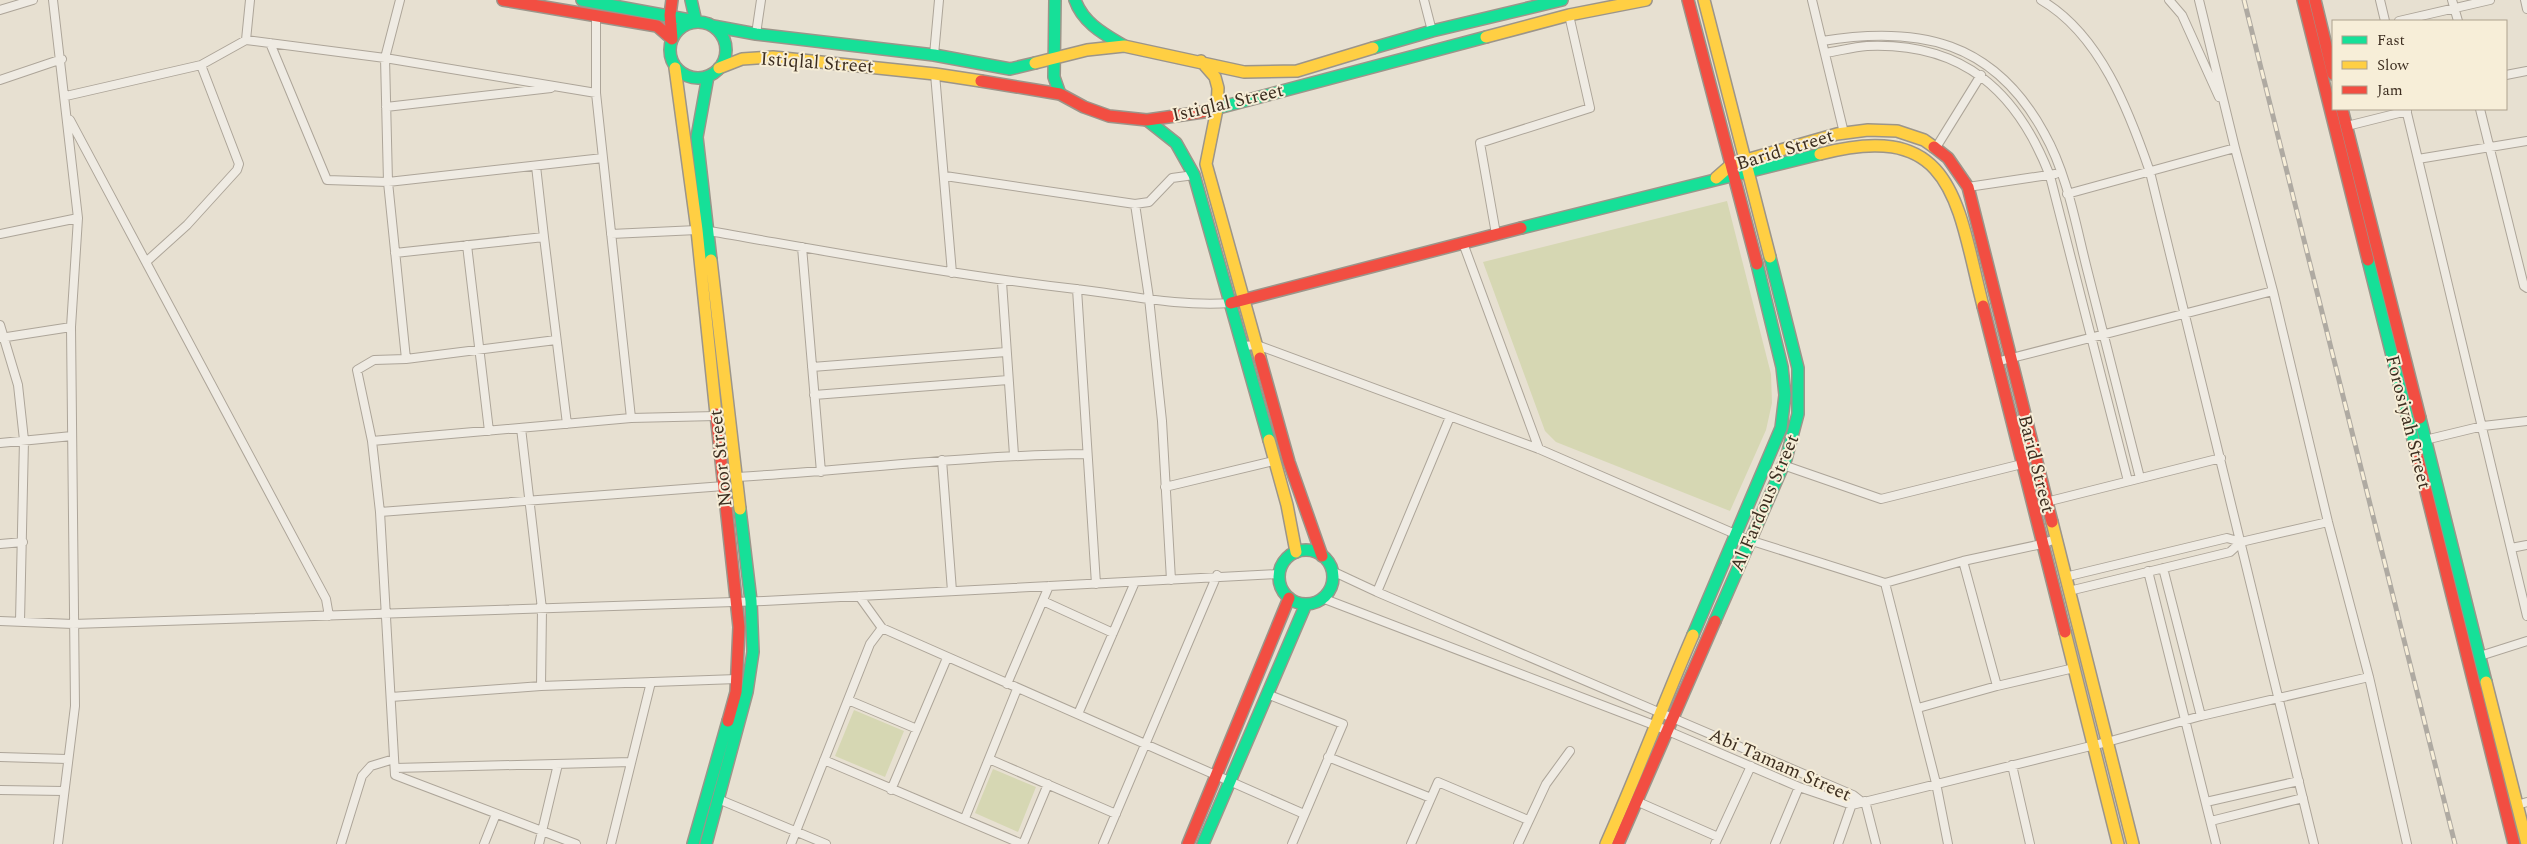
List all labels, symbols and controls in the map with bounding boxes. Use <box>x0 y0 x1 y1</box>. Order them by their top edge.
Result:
legend <box>2332 20 2507 110</box>
text: Fast <box>2377 29 2405 52</box>
street label: Istiqlal Street <box>759 45 875 81</box>
text: Slow <box>2377 54 2409 77</box>
street label: Istiqlal Street <box>1169 76 1287 130</box>
text: Jam <box>2377 79 2403 102</box>
street label: Barid Street <box>1733 121 1838 179</box>
street label: Forosiyah Street <box>2377 352 2439 492</box>
street label: Noor Street <box>701 408 741 508</box>
street label: Barid Street <box>2010 412 2062 517</box>
street label: Al Fardous Street <box>1723 429 1807 576</box>
street label: Abi Tamam Street <box>1704 721 1856 809</box>

